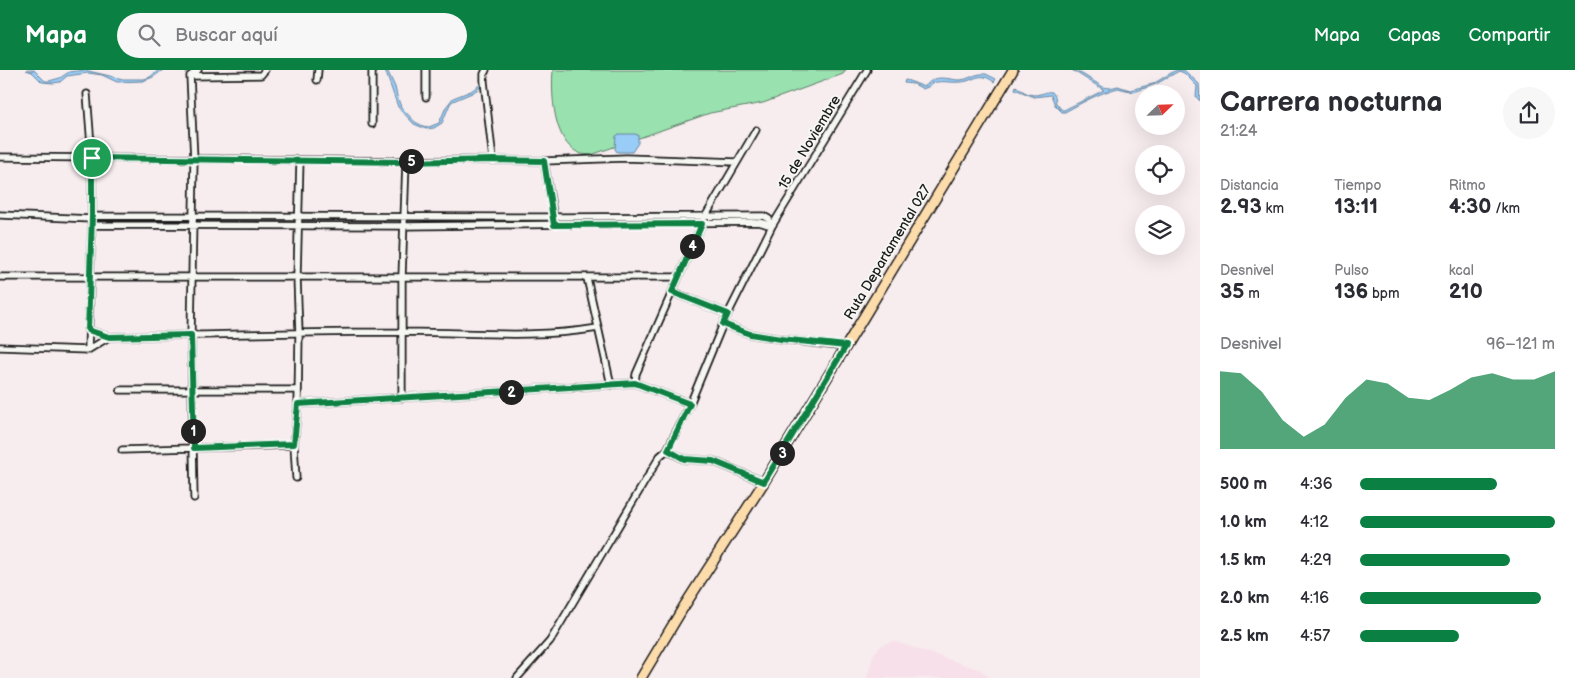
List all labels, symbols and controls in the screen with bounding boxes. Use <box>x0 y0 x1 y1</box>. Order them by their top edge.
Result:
search box <box>117 13 467 58</box>
text: Mapa <box>25 21 87 50</box>
icon: search <box>135 21 163 49</box>
text: Buscar aquí <box>175 24 278 47</box>
text: Mapa <box>1314 25 1360 46</box>
text: Capas <box>1388 25 1441 46</box>
text: Compartir <box>1469 25 1550 46</box>
north arrow <box>1135 85 1185 135</box>
map controls <box>1135 85 1185 255</box>
text: Carrera nocturna <box>1220 86 1443 119</box>
button: share <box>1503 87 1555 139</box>
street label: 15 de Noviembre <box>775 92 844 192</box>
text: 21:24 <box>1220 122 1258 141</box>
pin <box>71 137 113 179</box>
icon: arrive <box>78 144 106 172</box>
button: locate <box>1135 145 1185 195</box>
pin: 5 <box>398 148 424 174</box>
text: 5 <box>407 153 416 170</box>
text: Distancia <box>1220 177 1279 194</box>
text: Tiempo <box>1334 177 1381 194</box>
text: Ritmo <box>1449 177 1486 194</box>
street label: Ruta Departamental 027 <box>840 182 935 323</box>
text: 2.93 <box>1220 194 1262 219</box>
text: 13:11 <box>1334 194 1378 219</box>
text: 4:30 <box>1449 194 1491 219</box>
text: km <box>1262 200 1284 217</box>
text: /km <box>1491 200 1520 217</box>
button: layers <box>1135 205 1185 255</box>
pin: 4 <box>680 234 704 258</box>
text: 4 <box>688 238 697 255</box>
text: Desnivel <box>1220 262 1274 279</box>
text: Pulso <box>1334 262 1369 279</box>
text: kcal <box>1449 262 1474 279</box>
text: 35 <box>1220 279 1244 304</box>
text: 136 <box>1334 279 1368 304</box>
text: 210 <box>1449 279 1483 304</box>
text: m <box>1244 285 1260 302</box>
text: bpm <box>1368 285 1400 302</box>
text: Desnivel <box>1220 335 1282 354</box>
text: 96–121 m <box>1486 335 1555 354</box>
pin: 2 <box>498 380 524 404</box>
text: 2 <box>507 384 516 401</box>
pin: 1 <box>180 418 206 444</box>
text: 1 <box>191 423 196 440</box>
pin: 3 <box>770 440 794 466</box>
text: 3 <box>778 445 787 462</box>
text: 500 m <box>1220 475 1267 494</box>
text: 4:36 <box>1300 475 1333 494</box>
text: 1.0 km <box>1220 513 1267 532</box>
text: 4:12 <box>1300 513 1329 532</box>
text: 1.5 km <box>1220 551 1266 570</box>
text: 4:29 <box>1300 551 1332 570</box>
text: 2.0 km <box>1220 589 1269 608</box>
text: 4:16 <box>1300 589 1329 608</box>
text: 2.5 km <box>1220 627 1269 646</box>
text: 4:57 <box>1300 627 1330 646</box>

